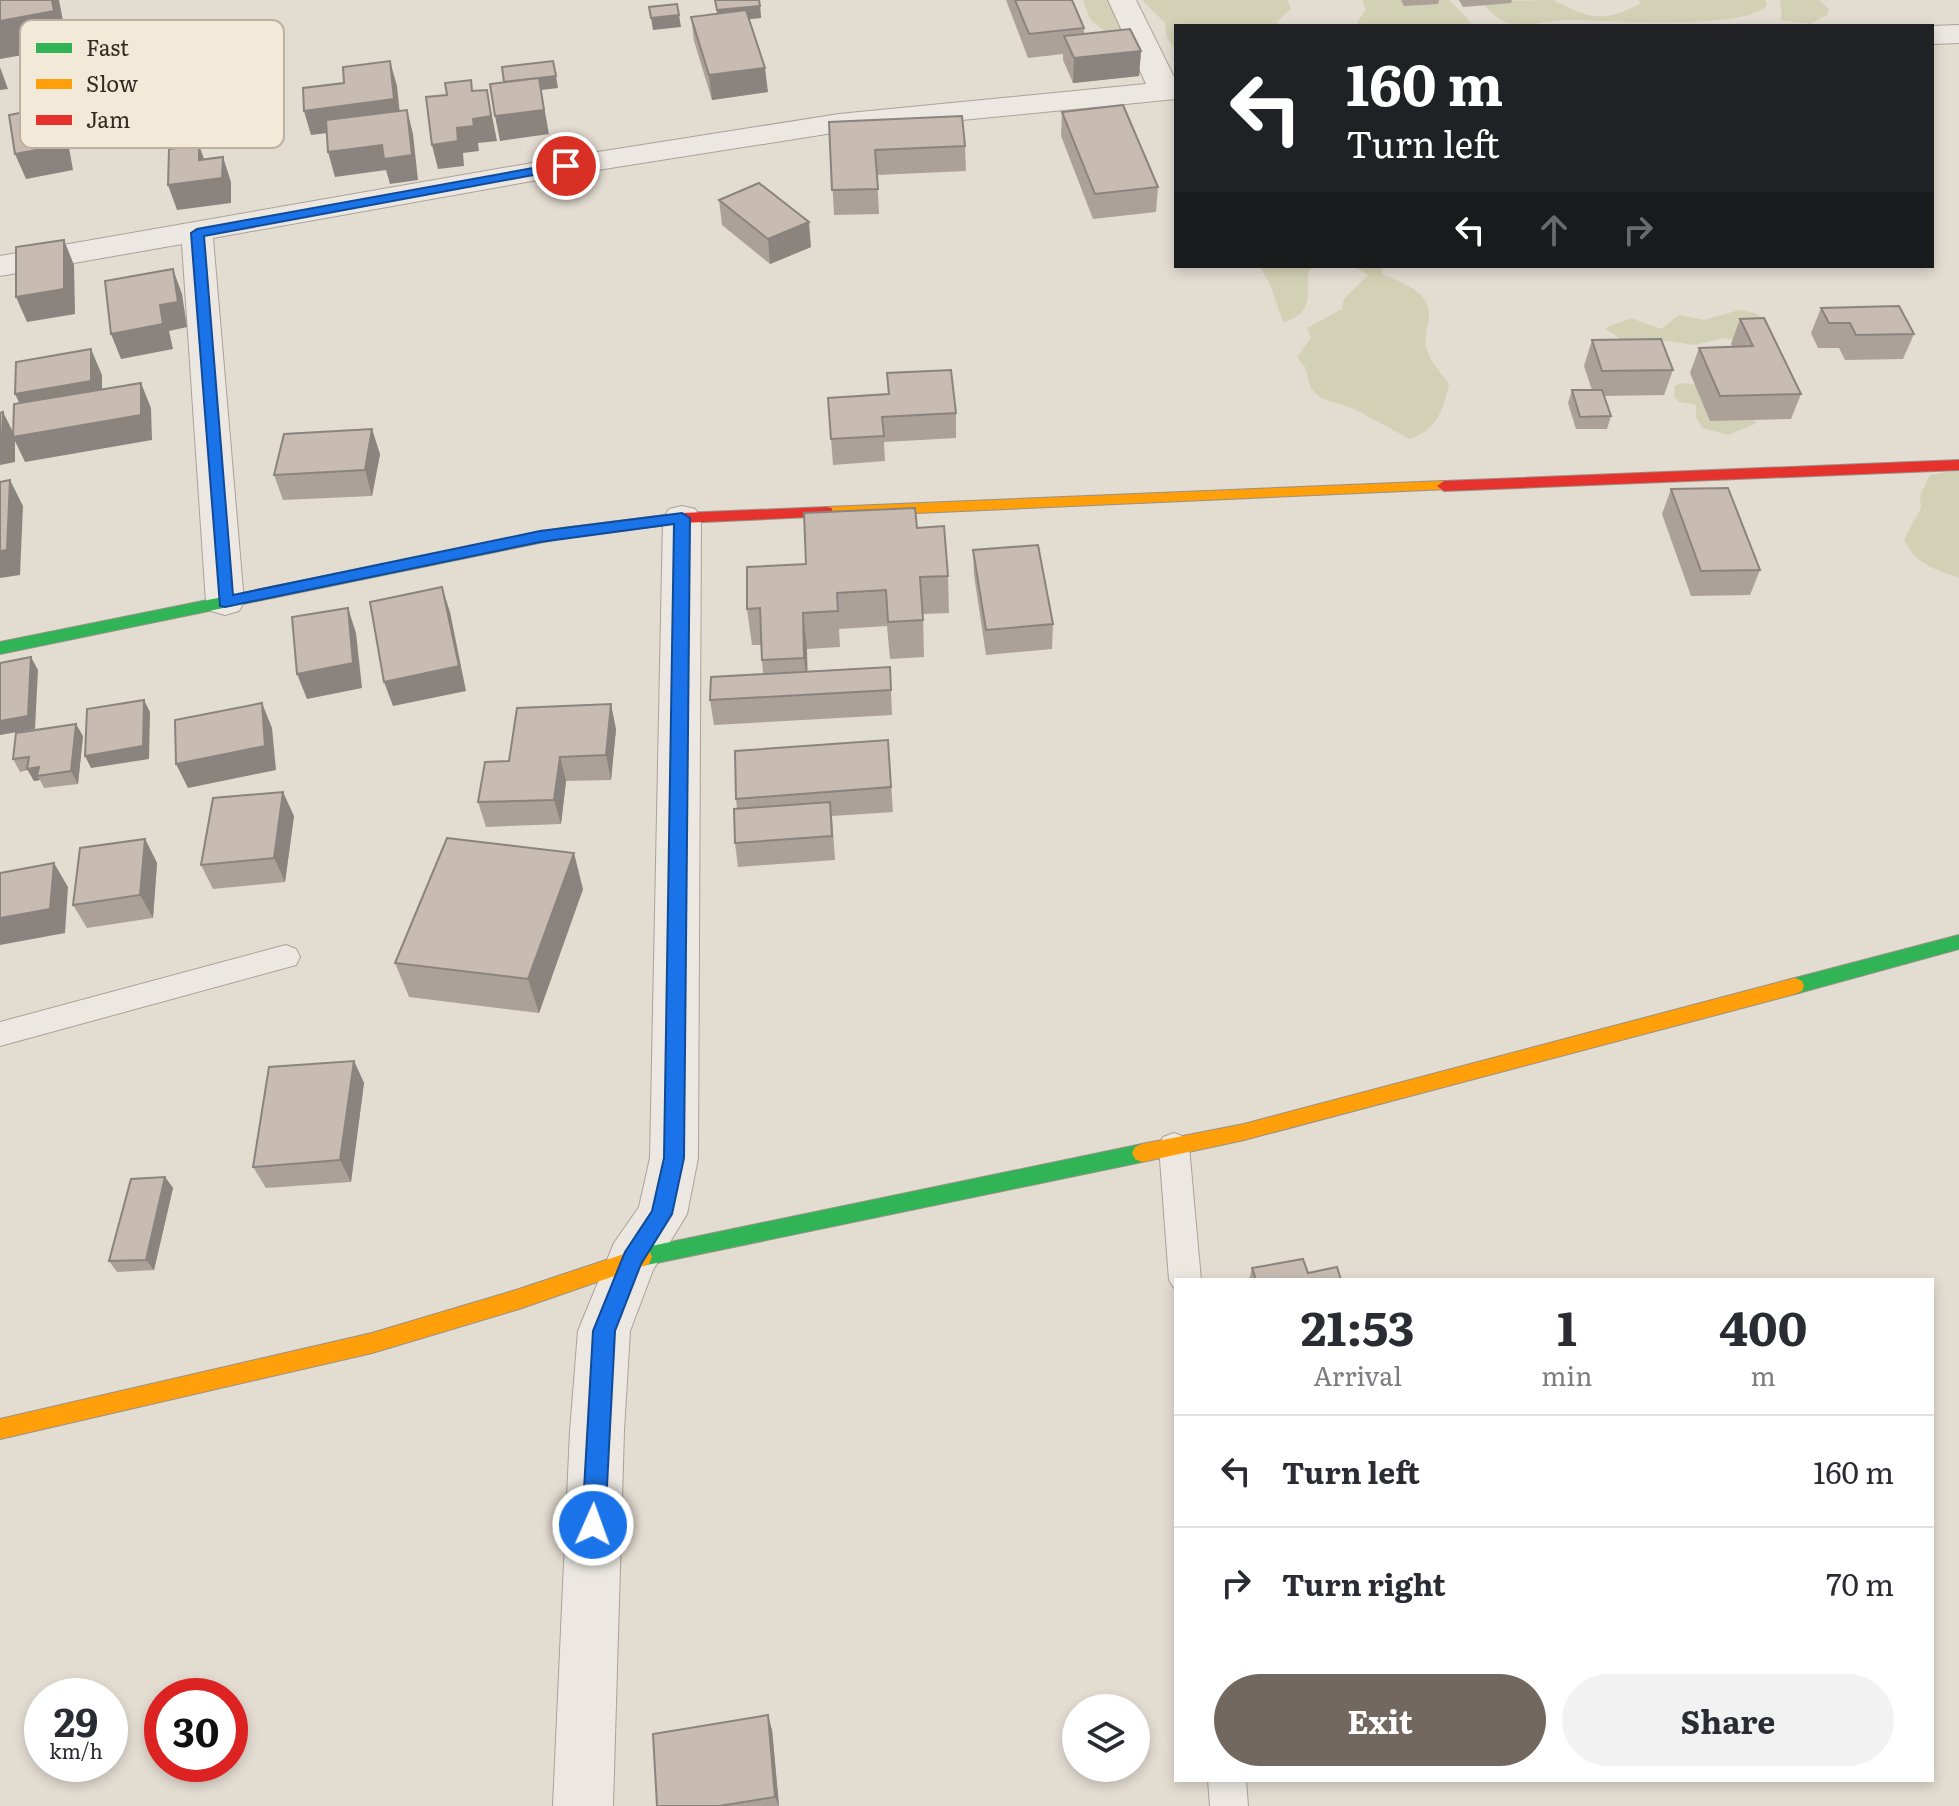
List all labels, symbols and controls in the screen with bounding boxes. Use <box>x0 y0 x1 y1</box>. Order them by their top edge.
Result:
legend <box>20 20 284 148</box>
text: Fast <box>86 30 129 63</box>
text: 160 m <box>1346 40 1503 123</box>
icon: left <box>1214 56 1318 160</box>
text: Slow <box>86 66 138 99</box>
text: Jam <box>86 102 130 135</box>
text: Turn left <box>1346 116 1500 169</box>
pin <box>532 132 600 200</box>
icon: arrive <box>544 144 588 188</box>
icon: left <box>1448 208 1492 252</box>
icon: ahead <box>1532 208 1576 252</box>
icon: right <box>1616 208 1660 252</box>
text: 21:53 <box>1301 1290 1415 1361</box>
text: 1 <box>1557 1290 1577 1361</box>
text: 400 <box>1719 1290 1807 1361</box>
text: Arrival <box>1313 1355 1402 1394</box>
text: min <box>1541 1355 1592 1394</box>
text: m <box>1751 1355 1776 1394</box>
icon: left <box>1214 1449 1258 1493</box>
text: Turn left <box>1282 1449 1420 1493</box>
text: 160 m <box>1813 1449 1894 1493</box>
position arrow <box>551 1483 635 1567</box>
icon: right <box>1214 1561 1258 1605</box>
text: Turn right <box>1282 1561 1446 1605</box>
text: 70 m <box>1826 1561 1894 1605</box>
button: Exit <box>1214 1674 1546 1766</box>
button: Share <box>1562 1674 1894 1766</box>
speed limit sign: 30 <box>144 1678 248 1782</box>
text: 29 <box>54 1690 98 1749</box>
map controls <box>1062 1694 1150 1782</box>
button: layers <box>1062 1694 1150 1782</box>
text: km/h <box>49 1735 103 1765</box>

